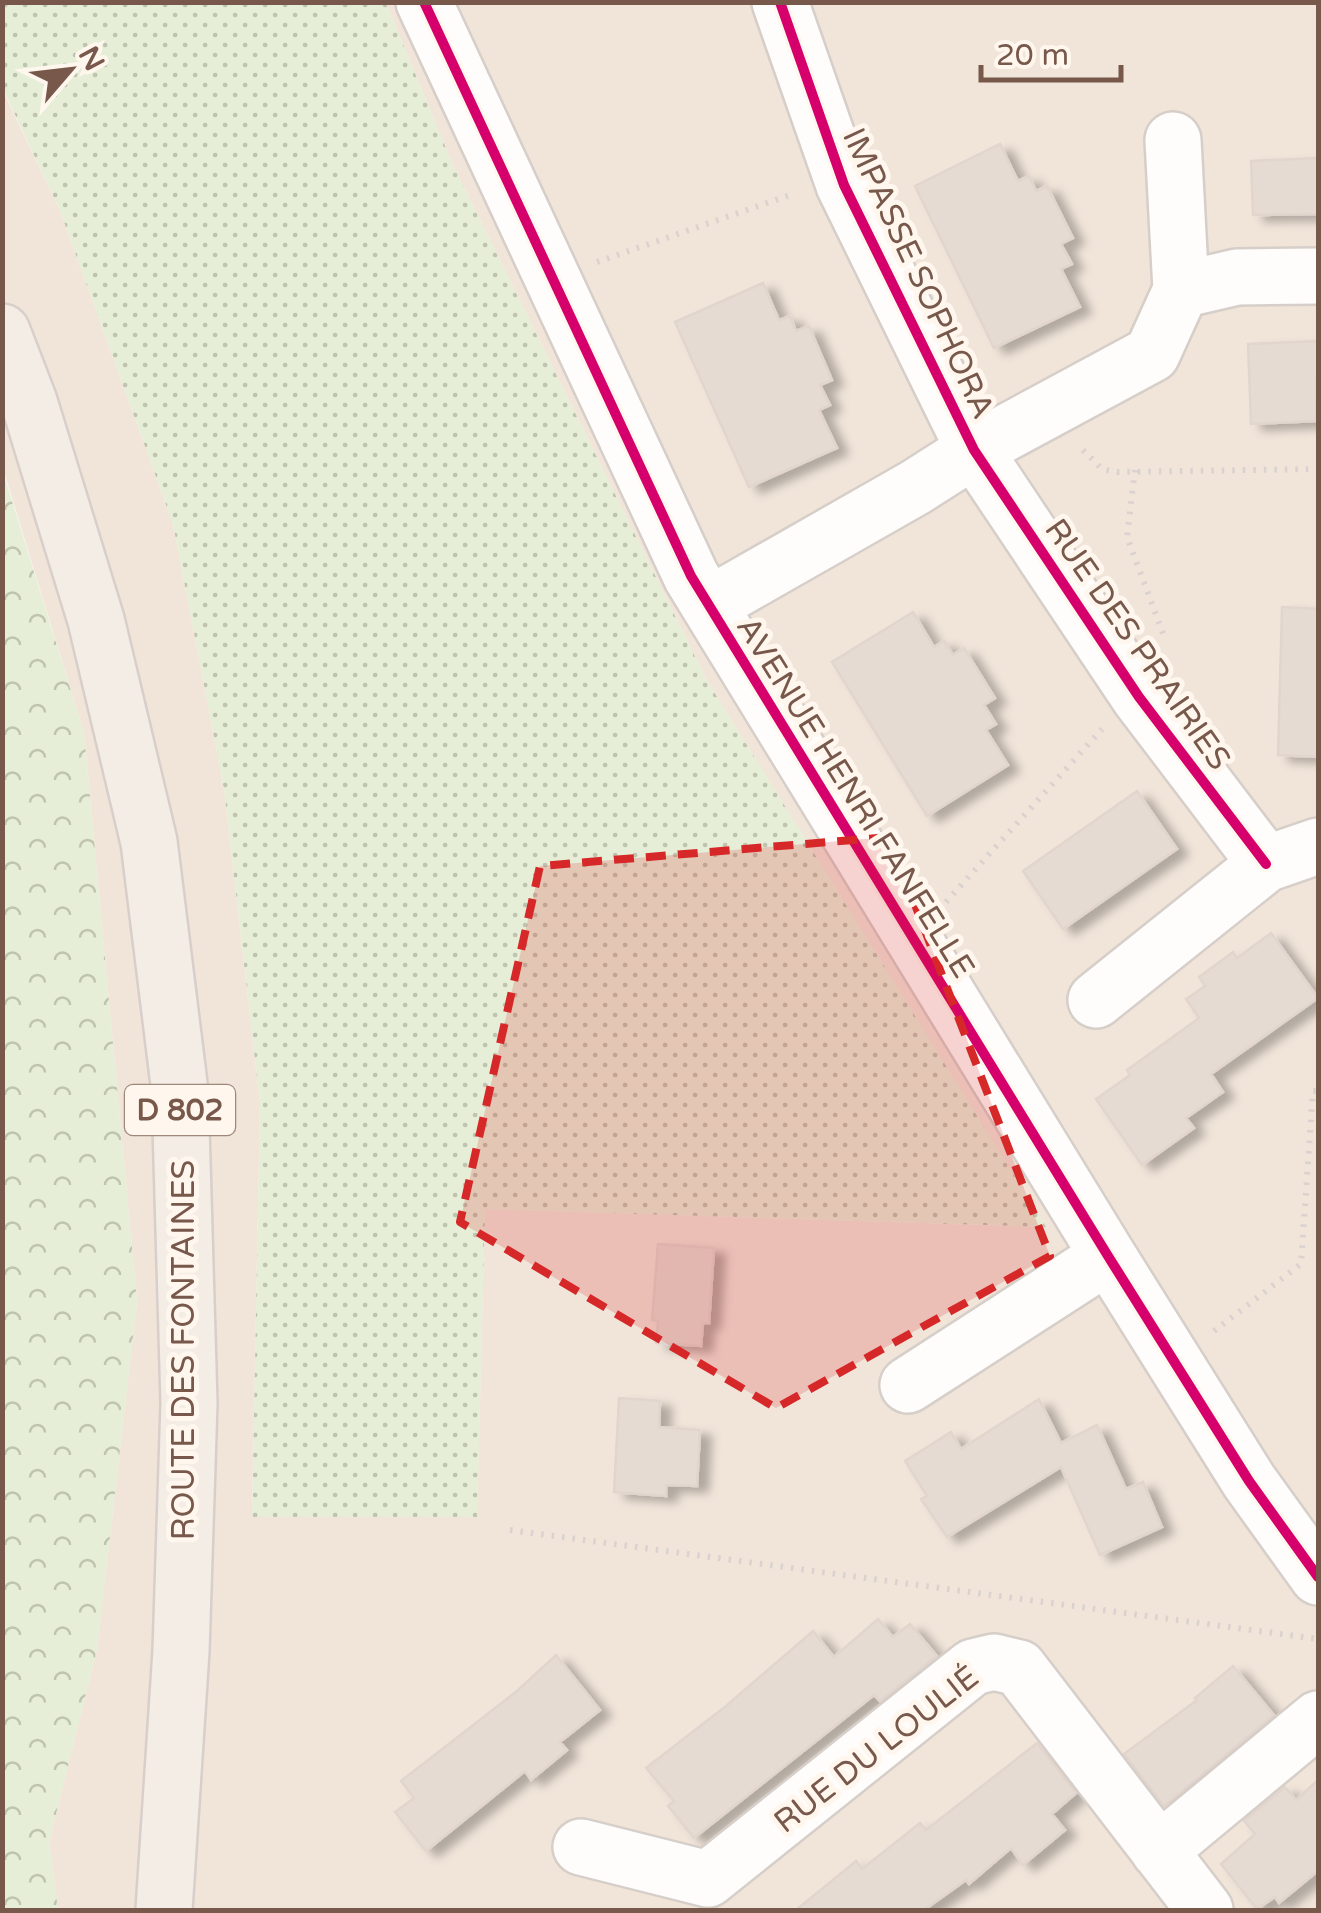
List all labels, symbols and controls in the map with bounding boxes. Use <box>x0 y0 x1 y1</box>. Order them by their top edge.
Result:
north arrow <box>20 20 120 120</box>
scale bar <box>981 20 1121 82</box>
text: 20 m <box>996 37 1069 74</box>
text: N <box>71 41 111 77</box>
street label: IMPASSE SOPHORA <box>834 122 1002 425</box>
street label: RUE DES PRAIRIES <box>1036 512 1238 777</box>
street label: AVENUE HENRI FANFELLE <box>728 610 982 985</box>
road number: D 802 <box>125 1085 235 1135</box>
street label: ROUTE DES FONTAINES <box>165 1160 203 1540</box>
street label: RUE DU LOULIÉ <box>767 1658 986 1841</box>

